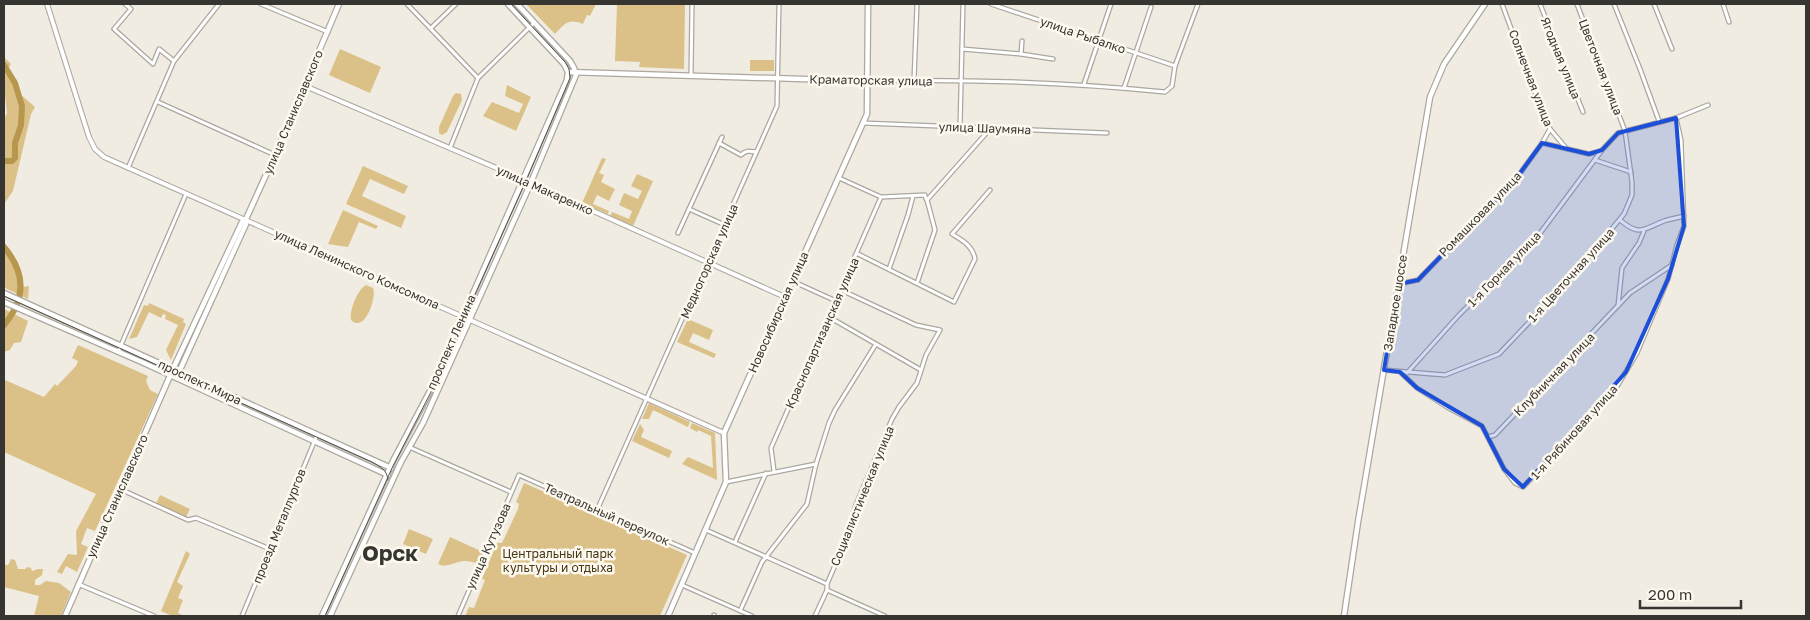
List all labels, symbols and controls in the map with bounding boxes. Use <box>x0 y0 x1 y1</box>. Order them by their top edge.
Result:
street label: улица Рыбалко <box>1038 13 1128 57</box>
street label: Ягодная улица <box>1538 15 1584 101</box>
street label: Цветочная улица <box>1576 17 1626 117</box>
street label: Солнечная улица <box>1506 28 1556 128</box>
street label: улица Станиславского <box>260 48 326 176</box>
street label: Краматорская улица <box>809 71 933 89</box>
street label: улица Шаумяна <box>938 119 1032 137</box>
street label: улица Макаренко <box>494 162 596 218</box>
street label: Ромашковая улица <box>1436 168 1524 260</box>
street label: Медногорская улица <box>677 201 741 321</box>
street label: 1-я Цветочная улица <box>1525 225 1617 325</box>
street label: улица Ленинского Комсомола <box>272 226 442 312</box>
street label: 1-я Горная улица <box>1464 228 1544 310</box>
street label: Новосибирская улица <box>744 249 812 375</box>
street label: Западное шоссе <box>1380 254 1410 352</box>
street label: Краснопартизанская улица <box>782 255 862 411</box>
street label: проспект Ленина <box>423 292 479 392</box>
street label: Клубничная улица <box>1510 329 1598 419</box>
street label: проспект Мира <box>156 356 244 408</box>
street label: 1-я Рябиновая улица <box>1527 381 1621 483</box>
street label: Социалистическая улица <box>827 424 897 568</box>
street label: улица Станиславского <box>83 432 151 560</box>
street label: проезд Металлургов <box>249 466 309 586</box>
street label: Театральный переулок <box>542 480 672 548</box>
street label: улица Кутузова <box>462 501 514 591</box>
district label: Орск <box>362 539 418 566</box>
park label: Центральный парк культуры и отдыха <box>502 546 614 575</box>
scale bar <box>1640 578 1741 610</box>
text: 200 m <box>1648 585 1692 603</box>

